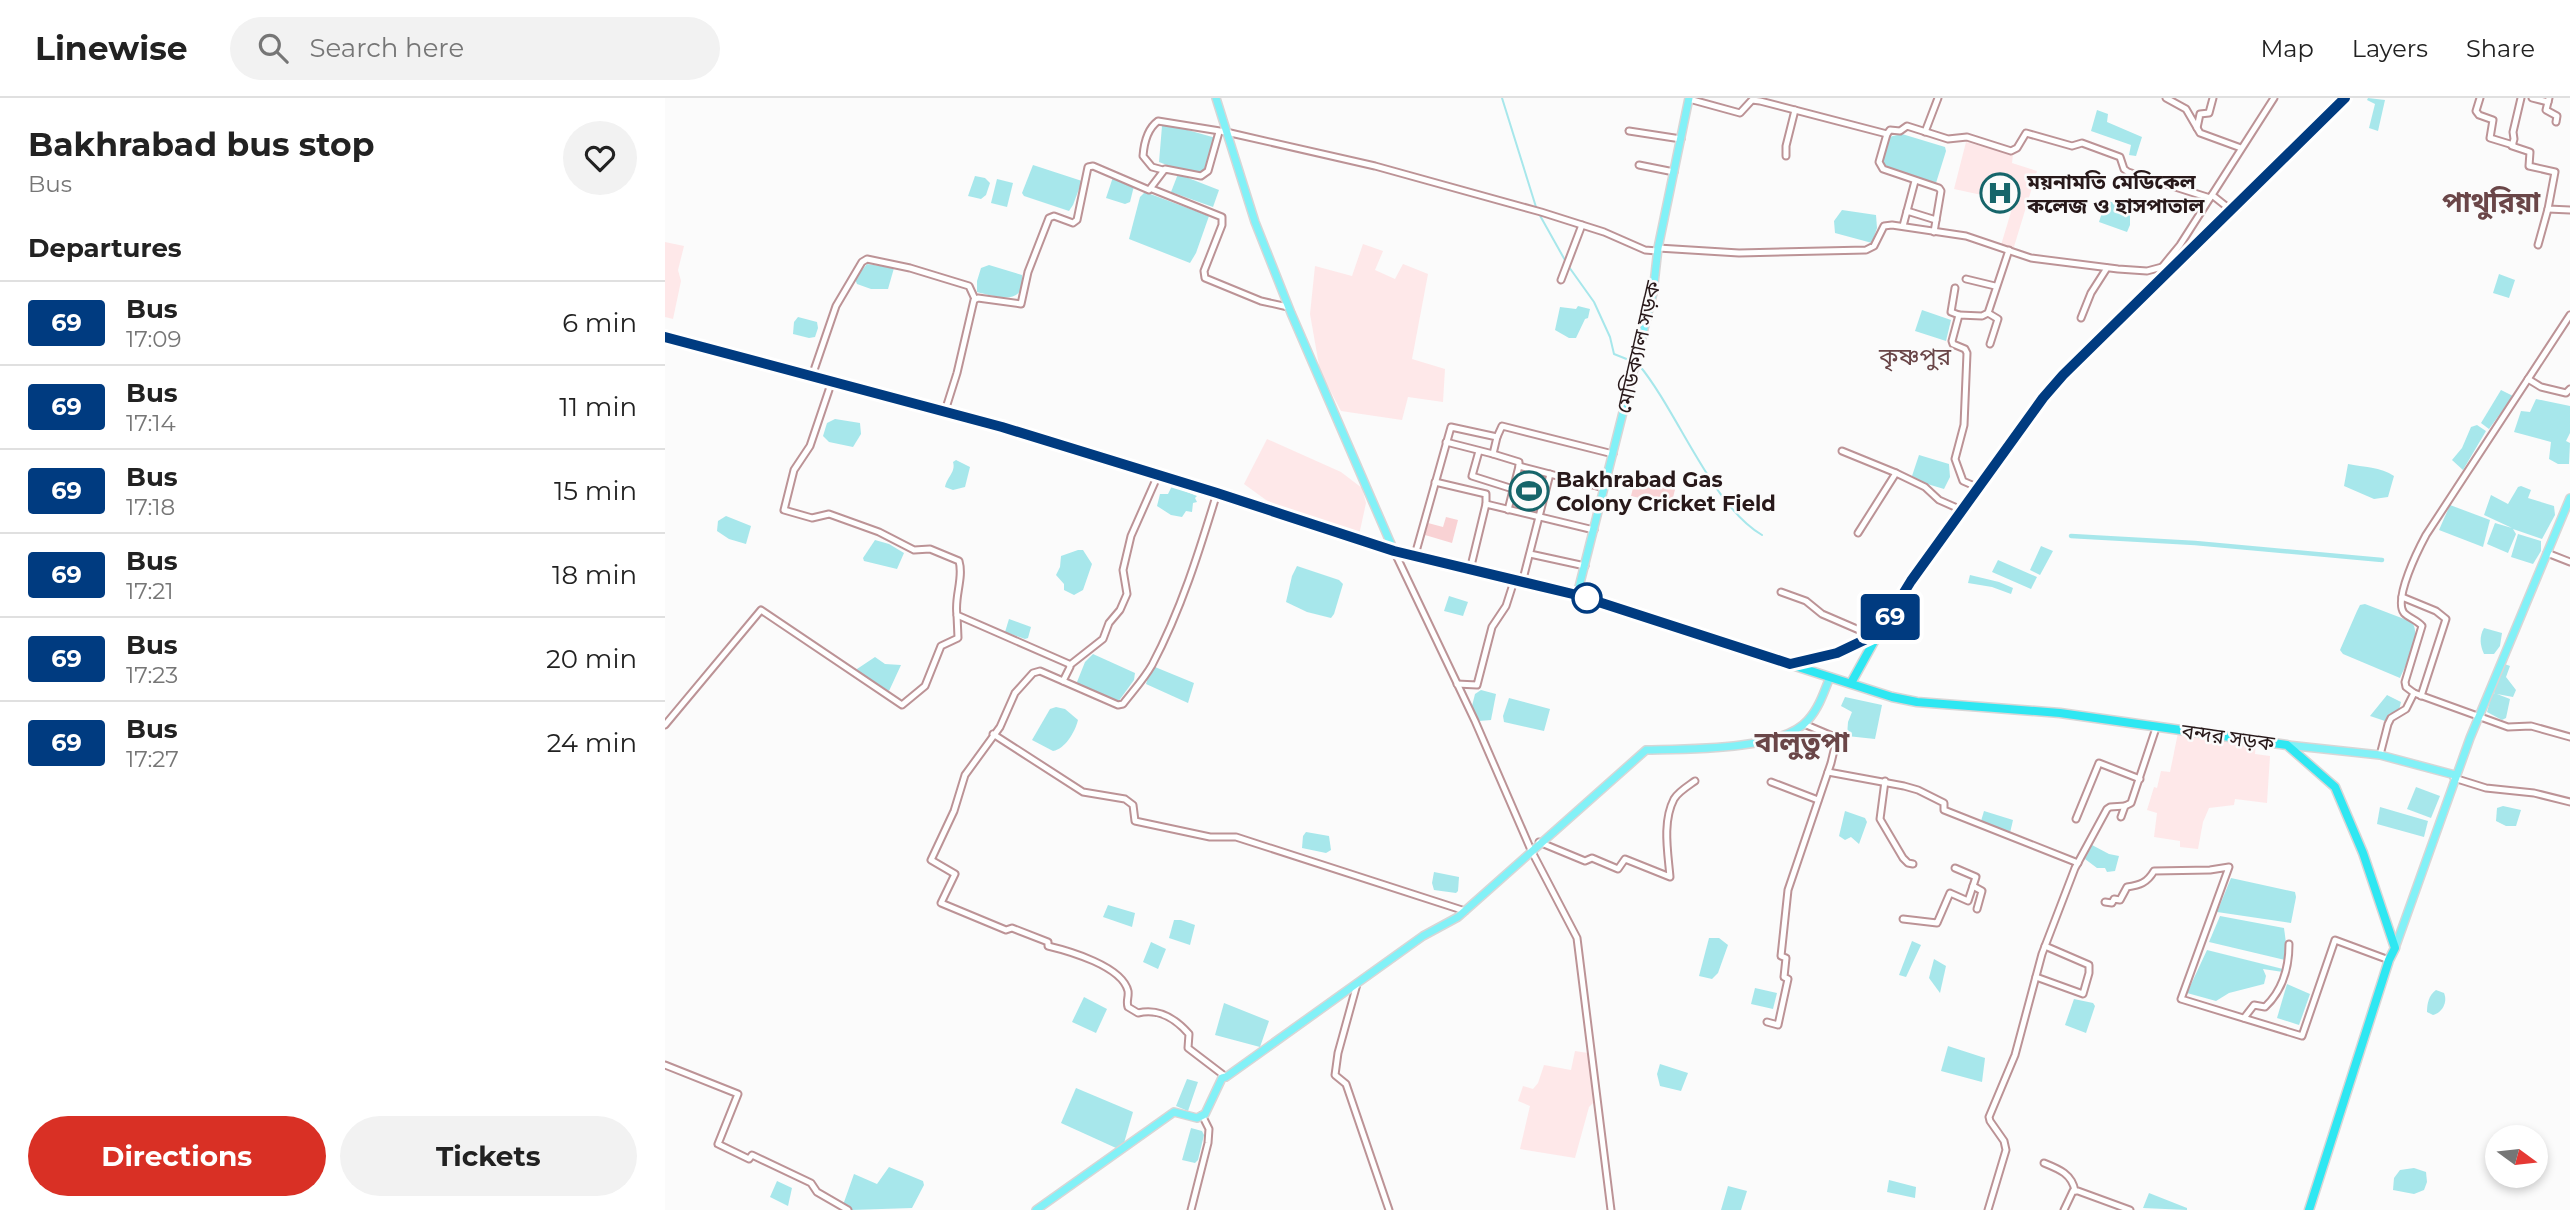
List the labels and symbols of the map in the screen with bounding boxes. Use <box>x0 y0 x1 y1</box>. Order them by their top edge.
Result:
place label: ময়নামতি মেডিকেল কলেজ ও হাসপাতাল <box>2026 169 2205 218</box>
hospital icon: ময়নামতি মেডিকেল কলেজ ও হাসপাতাল <box>1979 172 2021 214</box>
district label: পাথুরিয়া <box>2442 185 2541 220</box>
street label: মেডিক্যাল সড়ক <box>1611 277 1666 416</box>
district label: কৃষ্ণপুর <box>1878 342 1952 372</box>
place label: Bakhrabad Gas Colony Cricket Field <box>1556 467 1776 516</box>
sports icon: Bakhrabad Gas Colony Cricket Field <box>1508 470 1550 512</box>
unlabelled marker <box>1572 583 1602 613</box>
line badge: 69 <box>1859 594 1921 640</box>
street label: বন্দর সড়ক <box>2179 718 2277 756</box>
district label: বালুতুপা <box>1754 725 1850 760</box>
north arrow <box>2485 1125 2548 1188</box>

